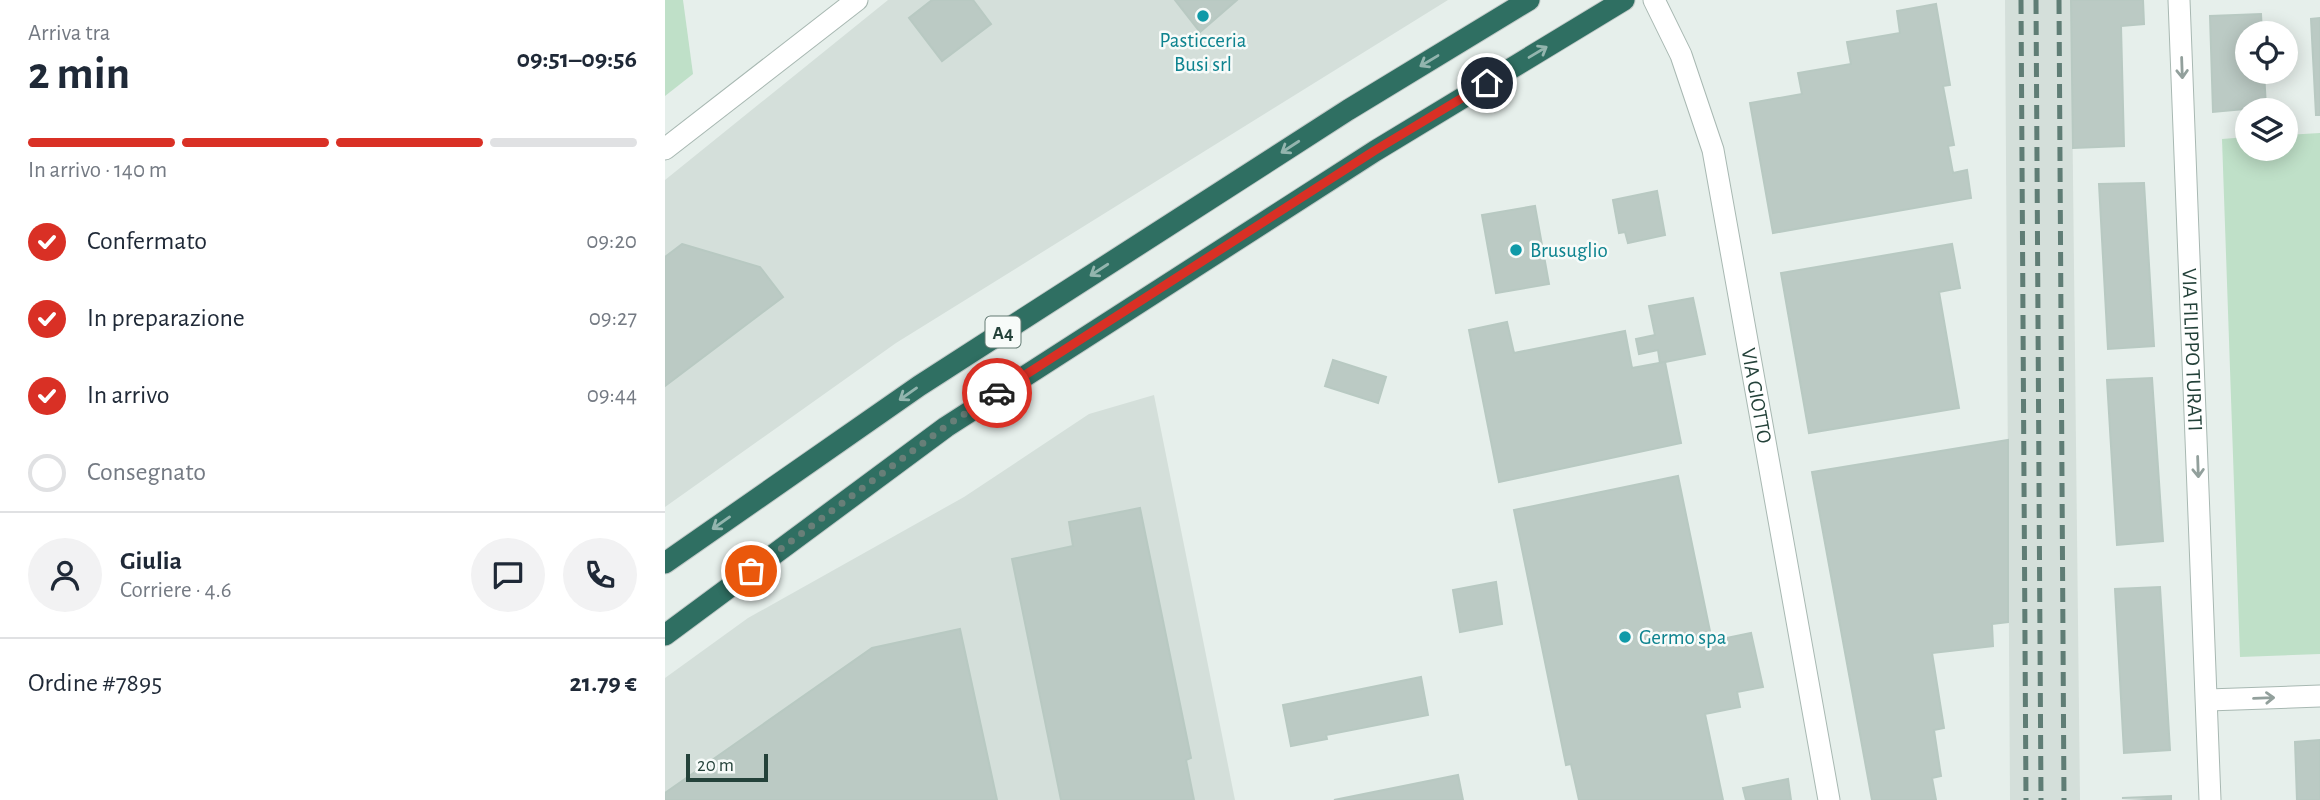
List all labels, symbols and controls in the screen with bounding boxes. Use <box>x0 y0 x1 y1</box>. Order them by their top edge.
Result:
marker: Pasticceria Busi srl <box>1195 8 1211 24</box>
map controls <box>2235 21 2298 161</box>
button: locate <box>2235 21 2298 84</box>
text: Arriva tra <box>28 22 110 45</box>
place label: Pasticceria Busi srl <box>1159 30 1247 75</box>
one-way arrow <box>1527 45 1547 59</box>
text: 09:51–09:56 <box>517 46 637 72</box>
text: 2 min <box>28 51 130 97</box>
pin <box>1457 53 1517 113</box>
one-way arrow <box>1419 54 1439 68</box>
one-way arrow <box>2175 56 2188 79</box>
icon: home <box>1468 64 1506 102</box>
button: layers <box>2235 98 2298 161</box>
one-way arrow <box>1281 141 1301 155</box>
text: In arrivo · 140 m <box>28 159 167 182</box>
icon: check <box>28 223 66 261</box>
text: Confermato <box>87 228 207 254</box>
text: 09:20 <box>586 230 637 253</box>
place label: Brusuglio <box>1530 240 1608 261</box>
marker: Brusuglio <box>1508 242 1524 258</box>
one-way arrow <box>1090 263 1109 278</box>
street label: VIA FILIPPO TURATI <box>2178 268 2206 432</box>
icon: check <box>28 300 66 338</box>
text: In preparazione <box>87 305 245 331</box>
text: 09:27 <box>589 307 637 330</box>
road number: A4 <box>985 316 1021 348</box>
street label: VIA GIOTTO <box>1738 346 1775 445</box>
courier <box>962 358 1032 428</box>
icon: car <box>978 374 1016 412</box>
icon: check <box>28 377 66 415</box>
text: In arrivo <box>87 382 170 408</box>
text: 09:44 <box>587 384 637 407</box>
one-way arrow <box>899 387 918 401</box>
one-way arrow <box>2192 455 2205 478</box>
text: Consegnato <box>87 459 206 485</box>
one-way arrow <box>712 516 731 530</box>
button: person <box>28 538 102 612</box>
button: chat <box>471 538 545 612</box>
button: phone <box>563 538 637 612</box>
pin <box>721 541 781 601</box>
text: Giulia <box>120 548 182 574</box>
icon: bag <box>732 552 770 590</box>
text: Corriere · 4.6 <box>120 579 232 602</box>
place label: Germo spa <box>1639 627 1727 648</box>
marker: Germo spa <box>1617 629 1633 645</box>
text: Ordine #7895 <box>28 670 162 696</box>
text: 21.79 € <box>570 670 637 696</box>
one-way arrow <box>2252 692 2275 705</box>
scale bar <box>686 751 768 783</box>
text: 20 m <box>697 756 734 775</box>

